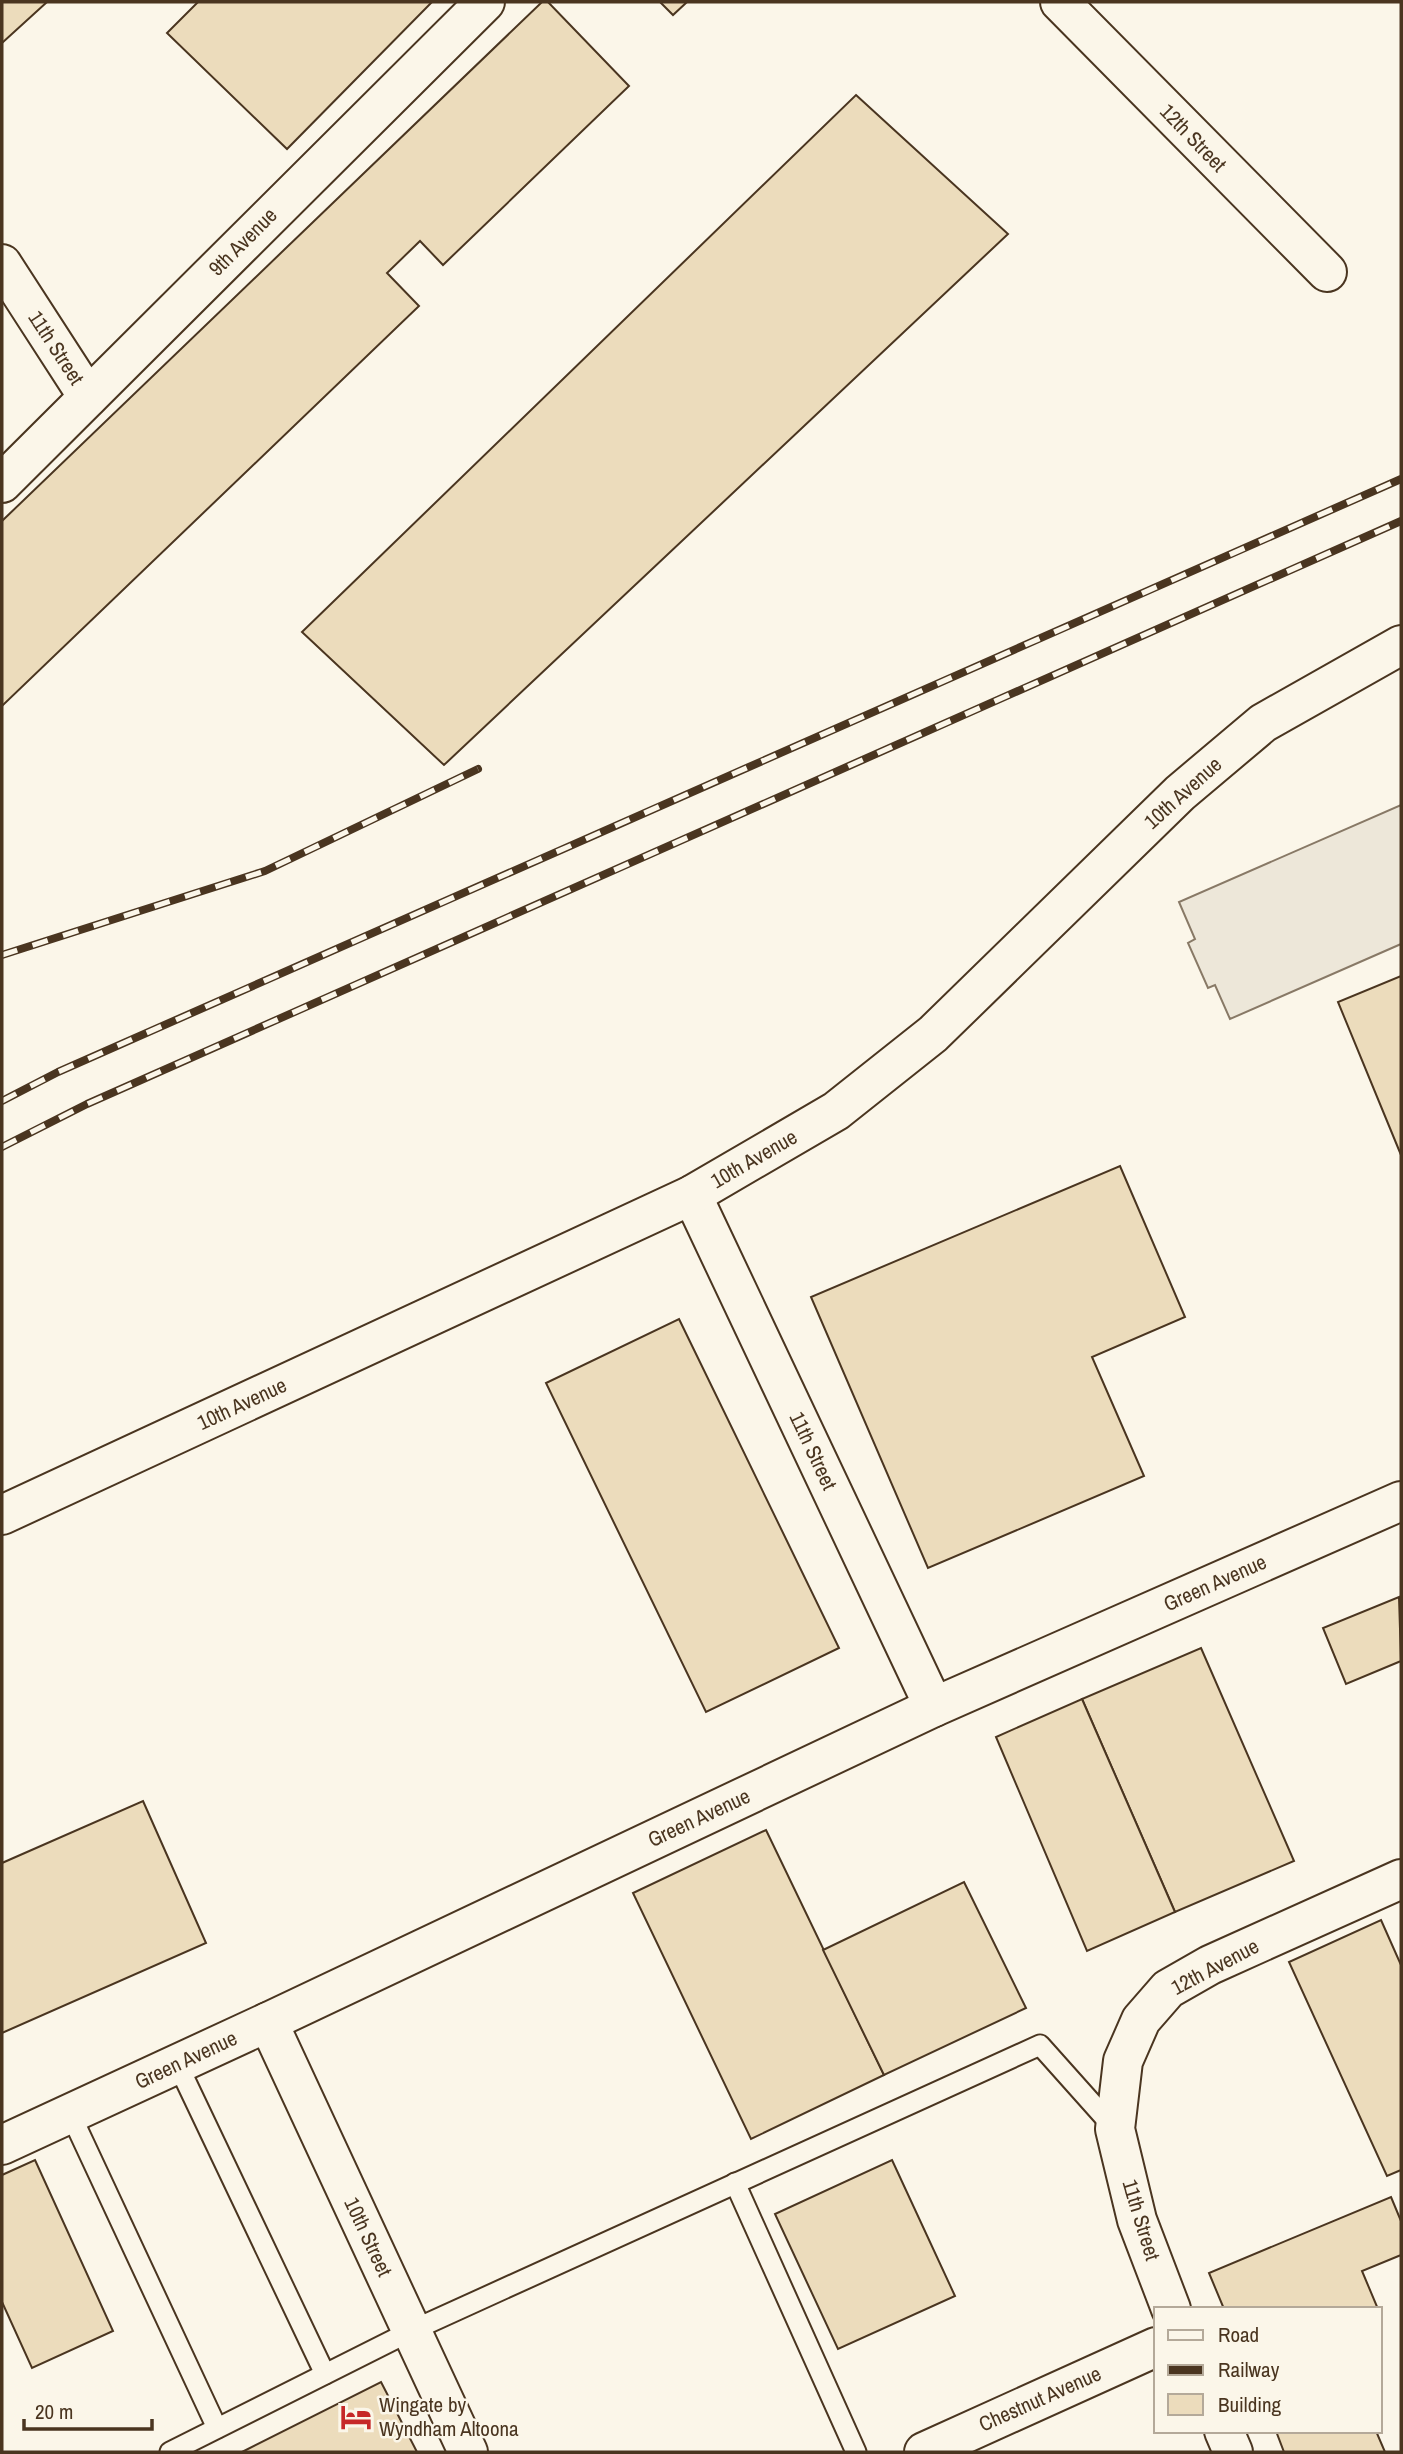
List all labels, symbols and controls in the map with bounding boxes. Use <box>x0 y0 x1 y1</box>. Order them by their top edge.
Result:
street label: 12th Street <box>1154 97 1233 178</box>
street label: 9th Avenue <box>202 201 283 282</box>
street label: 11th Street <box>22 305 91 391</box>
street label: 10th Avenue <box>1137 750 1228 835</box>
street label: 10th Avenue <box>705 1122 802 1195</box>
street label: 10th Avenue <box>192 1370 291 1437</box>
street label: 11th Street <box>783 1407 844 1495</box>
street label: Green Avenue <box>1159 1547 1271 1618</box>
street label: Green Avenue <box>643 1781 755 1854</box>
street label: 12th Avenue <box>1166 1931 1264 2002</box>
street label: Green Avenue <box>130 2023 242 2096</box>
street label: 11th Street <box>1115 2176 1168 2264</box>
street label: 10th Street <box>338 2192 399 2281</box>
legend <box>1154 2307 1382 2433</box>
text: Road <box>1218 2320 1259 2349</box>
text: Railway <box>1218 2355 1280 2384</box>
street label: Chestnut Avenue <box>974 2359 1105 2438</box>
scale bar <box>24 2388 152 2432</box>
place label: Wingate by Wyndham Altoona <box>379 2390 519 2443</box>
text: Building <box>1218 2390 1282 2419</box>
text: 20 m <box>35 2397 73 2426</box>
hotel icon: Wingate by Wyndham Altoona <box>339 2400 373 2434</box>

